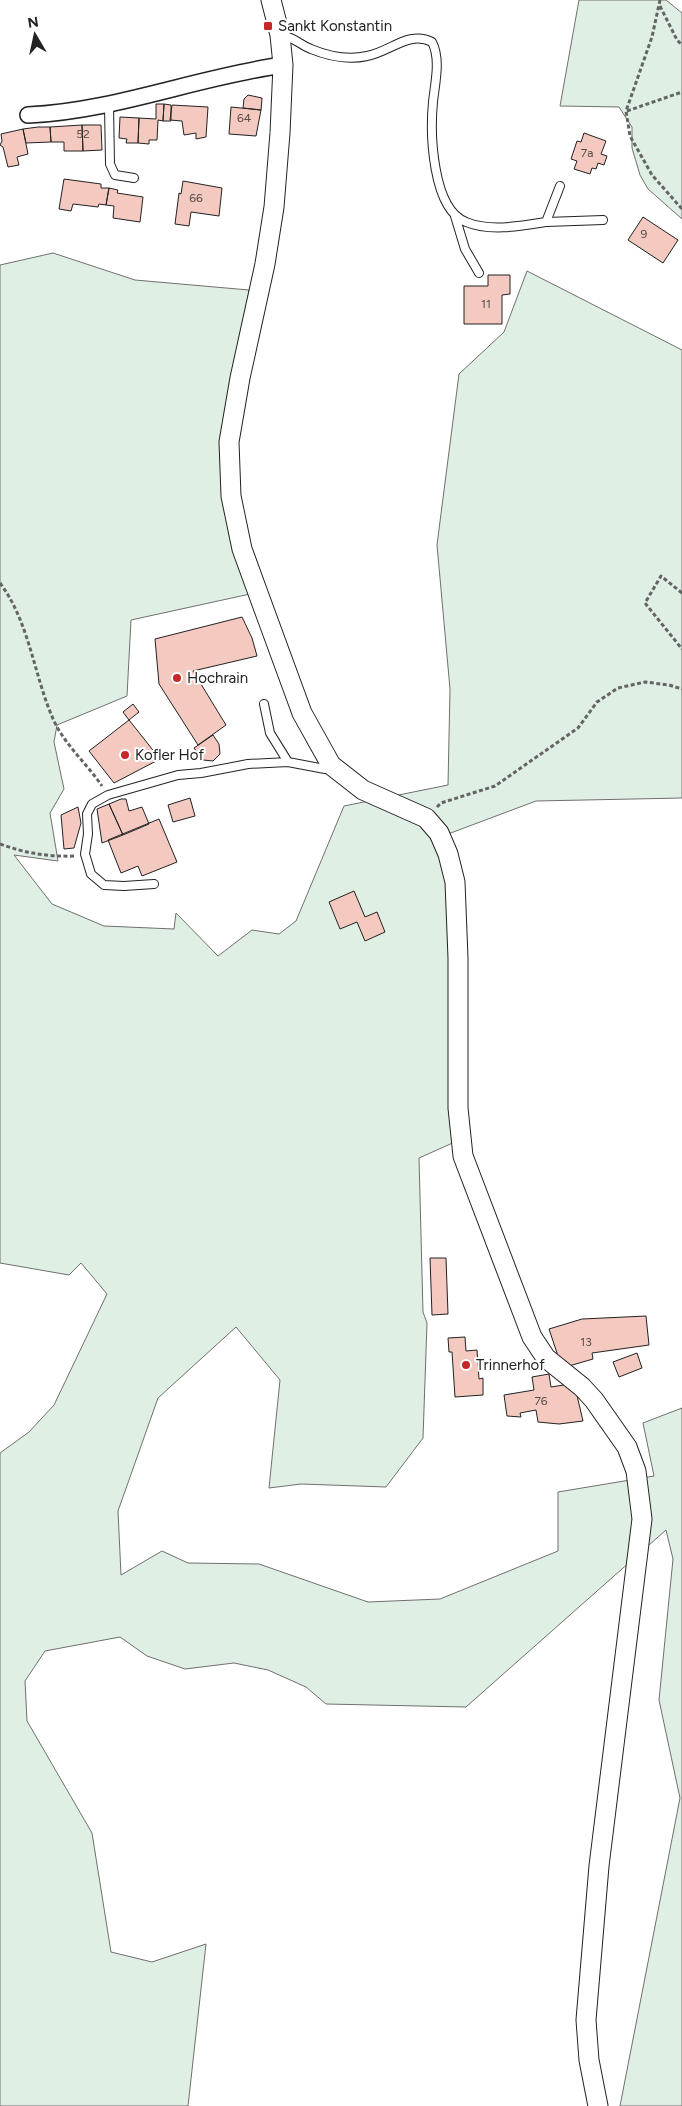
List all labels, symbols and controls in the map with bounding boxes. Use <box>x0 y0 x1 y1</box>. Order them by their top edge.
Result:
north arrow <box>10 10 60 60</box>
text: N <box>26 13 40 32</box>
place label: Sankt Konstantin <box>278 17 392 35</box>
marker: Sankt Konstantin <box>262 20 274 32</box>
house number: 64 <box>237 111 252 125</box>
house number: 52 <box>76 127 90 141</box>
house number: 7a <box>581 146 593 160</box>
house number: 66 <box>189 191 203 205</box>
house number: 9 <box>641 227 648 241</box>
house number: 11 <box>481 297 491 311</box>
place label: Hochrain <box>187 669 248 687</box>
marker: Hochrain <box>171 672 183 684</box>
place label: Kofler Hof <box>135 746 204 764</box>
marker: Kofler Hof <box>119 749 131 761</box>
house number: 13 <box>580 1335 592 1349</box>
place label: Trinnerhof <box>476 1356 545 1374</box>
marker: Trinnerhof <box>460 1359 472 1371</box>
house number: 76 <box>534 1394 548 1408</box>

